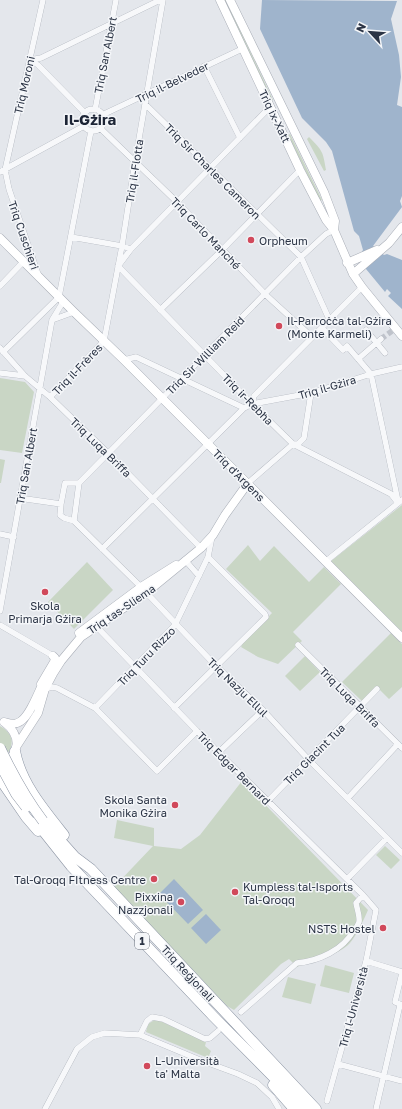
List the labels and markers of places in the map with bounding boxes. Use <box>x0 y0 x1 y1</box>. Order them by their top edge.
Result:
place label: Orpheum <box>259 234 308 247</box>
marker: Orpheum <box>246 235 256 245</box>
place label: Il-Parroċċa tal-Gżira (Monte Karmeli) <box>287 314 392 340</box>
marker: Il-Parroċċa tal-Gżira (Monte Karmeli) <box>274 321 284 331</box>
marker: Skola Primarja Gżira <box>40 587 50 597</box>
place label: Skola Primarja Gżira <box>8 599 82 625</box>
place label: Skola Santa Monika Gżira <box>99 793 167 819</box>
marker: Skola Santa Monika Gżira <box>170 800 180 810</box>
place label: Tal-Qroqq FItness Centre <box>14 873 146 886</box>
marker: Tal-Qroqq FItness Centre <box>149 874 159 884</box>
place label: Kumpless tal-Isports Tal-Qroqq <box>243 880 353 906</box>
marker: Kumpless tal-Isports Tal-Qroqq <box>230 887 240 897</box>
place label: Pixxina Nazzjonali <box>118 890 173 916</box>
marker: Pixxina Nazzjonali <box>176 897 186 907</box>
place label: NSTS Hostel <box>308 922 375 935</box>
marker: NSTS Hostel <box>378 923 388 933</box>
place label: L-Università ta' Malta <box>155 1054 219 1080</box>
marker: L-Università ta' Malta <box>142 1061 152 1071</box>

